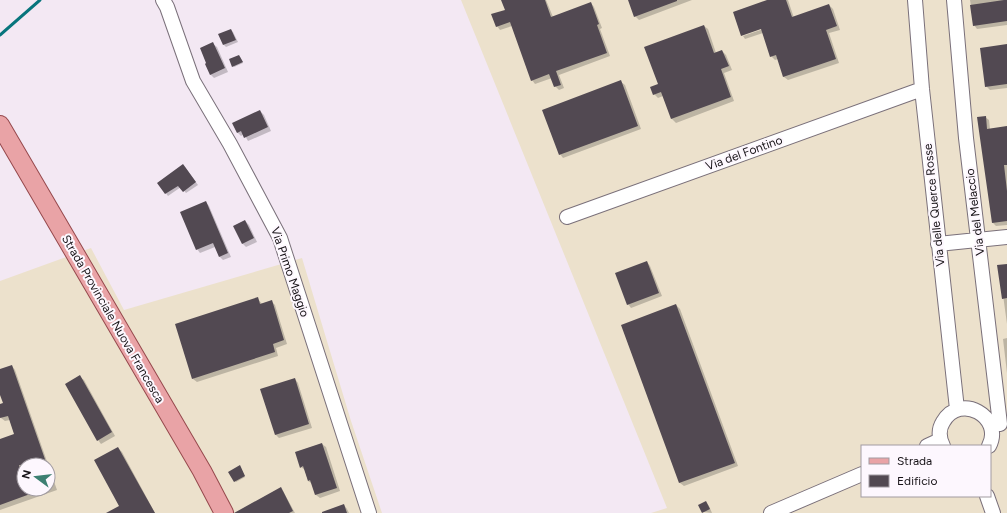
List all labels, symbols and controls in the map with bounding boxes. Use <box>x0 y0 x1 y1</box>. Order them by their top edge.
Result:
street label: Via del Fontino <box>704 133 784 173</box>
street label: Via delle Querce Rosse <box>921 142 947 267</box>
street label: Via del Melaccio <box>963 168 987 256</box>
street label: Via Primo Maggio <box>268 225 312 319</box>
street label: Strada Provinciale Nuova Francesca <box>59 232 167 406</box>
legend <box>861 445 991 497</box>
text: Strada <box>897 454 932 468</box>
north arrow <box>16 457 56 497</box>
text: N <box>19 469 34 480</box>
text: Edificio <box>897 474 937 488</box>

